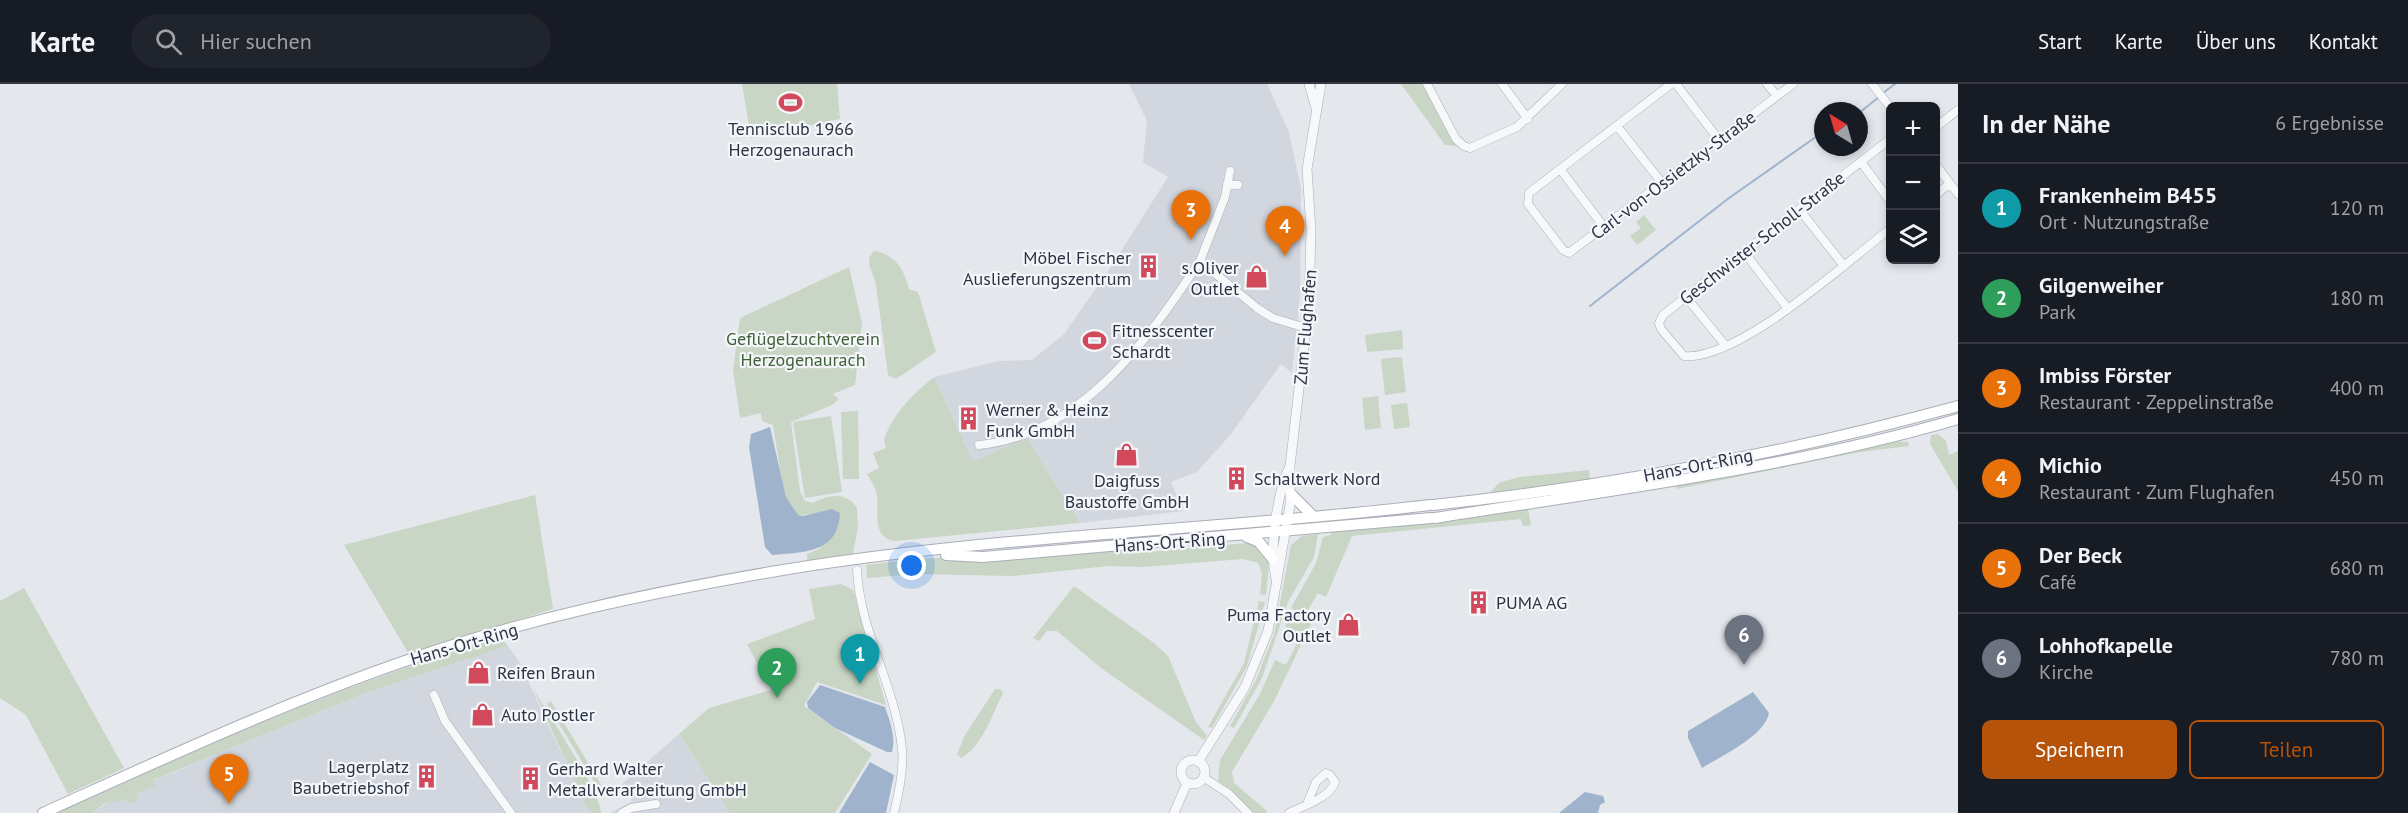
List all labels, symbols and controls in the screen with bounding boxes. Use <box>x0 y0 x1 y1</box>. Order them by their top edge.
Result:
search box <box>131 14 551 68</box>
text: Karte <box>30 23 95 60</box>
icon: search <box>152 25 185 58</box>
text: Hier suchen <box>200 27 312 55</box>
text: Start <box>2038 28 2082 55</box>
text: Karte <box>2115 28 2163 55</box>
text: Über uns <box>2196 28 2276 55</box>
text: Kontakt <box>2309 28 2378 55</box>
sports icon: Tennisclub 1966 Herzogenaurach <box>778 89 804 115</box>
north arrow <box>1814 102 1868 156</box>
map controls <box>1886 102 1940 264</box>
button: + <box>1886 102 1940 156</box>
street label: Carl-von-Ossietzky-Straße <box>1586 105 1760 245</box>
text: In der Nähe <box>1982 107 2110 140</box>
text: 6 Ergebnisse <box>2275 110 2384 136</box>
place label: Tennisclub 1966 Herzogenaurach <box>728 117 854 161</box>
button: − <box>1886 156 1940 210</box>
street label: Geschwister-Scholl-Straße <box>1675 166 1849 310</box>
text: Frankenheim B455 <box>2039 181 2217 209</box>
pin: 3 <box>1172 190 1210 240</box>
text: 1 <box>1996 195 2007 221</box>
text: 120 m <box>2330 195 2384 221</box>
pin: 4 <box>1266 206 1304 256</box>
text: Ort · Nutzungstraße <box>2039 209 2209 235</box>
button: layers <box>1886 210 1940 264</box>
place label: Möbel Fischer Auslieferungszentrum <box>963 246 1131 290</box>
building icon: Möbel Fischer Auslieferungszentrum <box>1136 254 1162 280</box>
place label: s.Oliver Outlet <box>1181 256 1239 300</box>
shop icon: s.Oliver Outlet <box>1244 264 1270 290</box>
street label: Zum Flughafen <box>1288 268 1322 386</box>
text: Gilgenweiher <box>2039 271 2163 299</box>
text: 2 <box>1996 285 2007 311</box>
text: 180 m <box>2330 285 2384 311</box>
text: Park <box>2039 299 2076 325</box>
place label: Fitnesscenter Schardt <box>1112 319 1214 363</box>
park label: Geflügelzuchtverein Herzogenaurach <box>726 327 880 371</box>
sports icon: Fitnesscenter Schardt <box>1081 327 1107 353</box>
text: Imbiss Förster <box>2039 361 2171 389</box>
text: 3 <box>1996 375 2007 401</box>
text: 400 m <box>2330 375 2384 401</box>
text: Restaurant · Zeppelinstraße <box>2039 389 2274 415</box>
place label: Werner & Heinz Funk GmbH <box>986 398 1109 442</box>
building icon: Werner & Heinz Funk GmbH <box>955 406 981 432</box>
shop icon: Daigfuss Baustoffe GmbH <box>1114 441 1140 467</box>
street label: Hans-Ort-Ring <box>1641 443 1755 487</box>
text: Michio <box>2039 451 2102 479</box>
building icon: Schaltwerk Nord <box>1223 465 1249 491</box>
text: 4 <box>1996 465 2007 491</box>
text: 450 m <box>2330 465 2384 491</box>
place label: Schaltwerk Nord <box>1254 467 1381 490</box>
place label: Daigfuss Baustoffe GmbH <box>1065 469 1189 513</box>
text: Restaurant · Zum Flughafen <box>2039 479 2275 505</box>
street label: Hans-Ort-Ring <box>1114 527 1226 557</box>
text: Der Beck <box>2039 541 2122 569</box>
your location <box>897 551 926 580</box>
text: 5 <box>1996 555 2007 581</box>
text: 680 m <box>2330 555 2384 581</box>
text: Café <box>2039 569 2076 595</box>
building icon: PUMA AG <box>1465 589 1491 615</box>
place label: PUMA AG <box>1496 591 1567 614</box>
place label: Puma Factory Outlet <box>1227 603 1332 647</box>
shop icon: Puma Factory Outlet <box>1336 611 1362 637</box>
pin: 6 <box>1724 616 1764 665</box>
street label: Hans-Ort-Ring <box>408 618 520 670</box>
text: Lohhofkapelle <box>2039 631 2173 659</box>
pin: 1 <box>840 634 880 684</box>
text: 6 <box>1996 645 2007 671</box>
text: 780 m <box>2330 645 2384 671</box>
pin: 2 <box>758 648 796 698</box>
shop icon: Reifen Braun <box>466 659 492 685</box>
text: Kirche <box>2039 659 2093 685</box>
place label: Reifen Braun <box>497 661 595 684</box>
shop icon: Auto Postler <box>470 701 496 727</box>
place label: Auto Postler <box>501 703 595 726</box>
button: Speichern <box>1982 720 2177 779</box>
button: Teilen <box>2189 720 2384 779</box>
pin: 5 <box>210 754 248 804</box>
place label: Lagerplatz Baubetriebshof <box>292 755 410 799</box>
place label: Gerhard Walter Metallverarbeitung GmbH <box>548 757 747 801</box>
building icon: Lagerplatz Baubetriebshof <box>414 763 440 789</box>
building icon: Gerhard Walter Metallverarbeitung GmbH <box>517 765 543 791</box>

